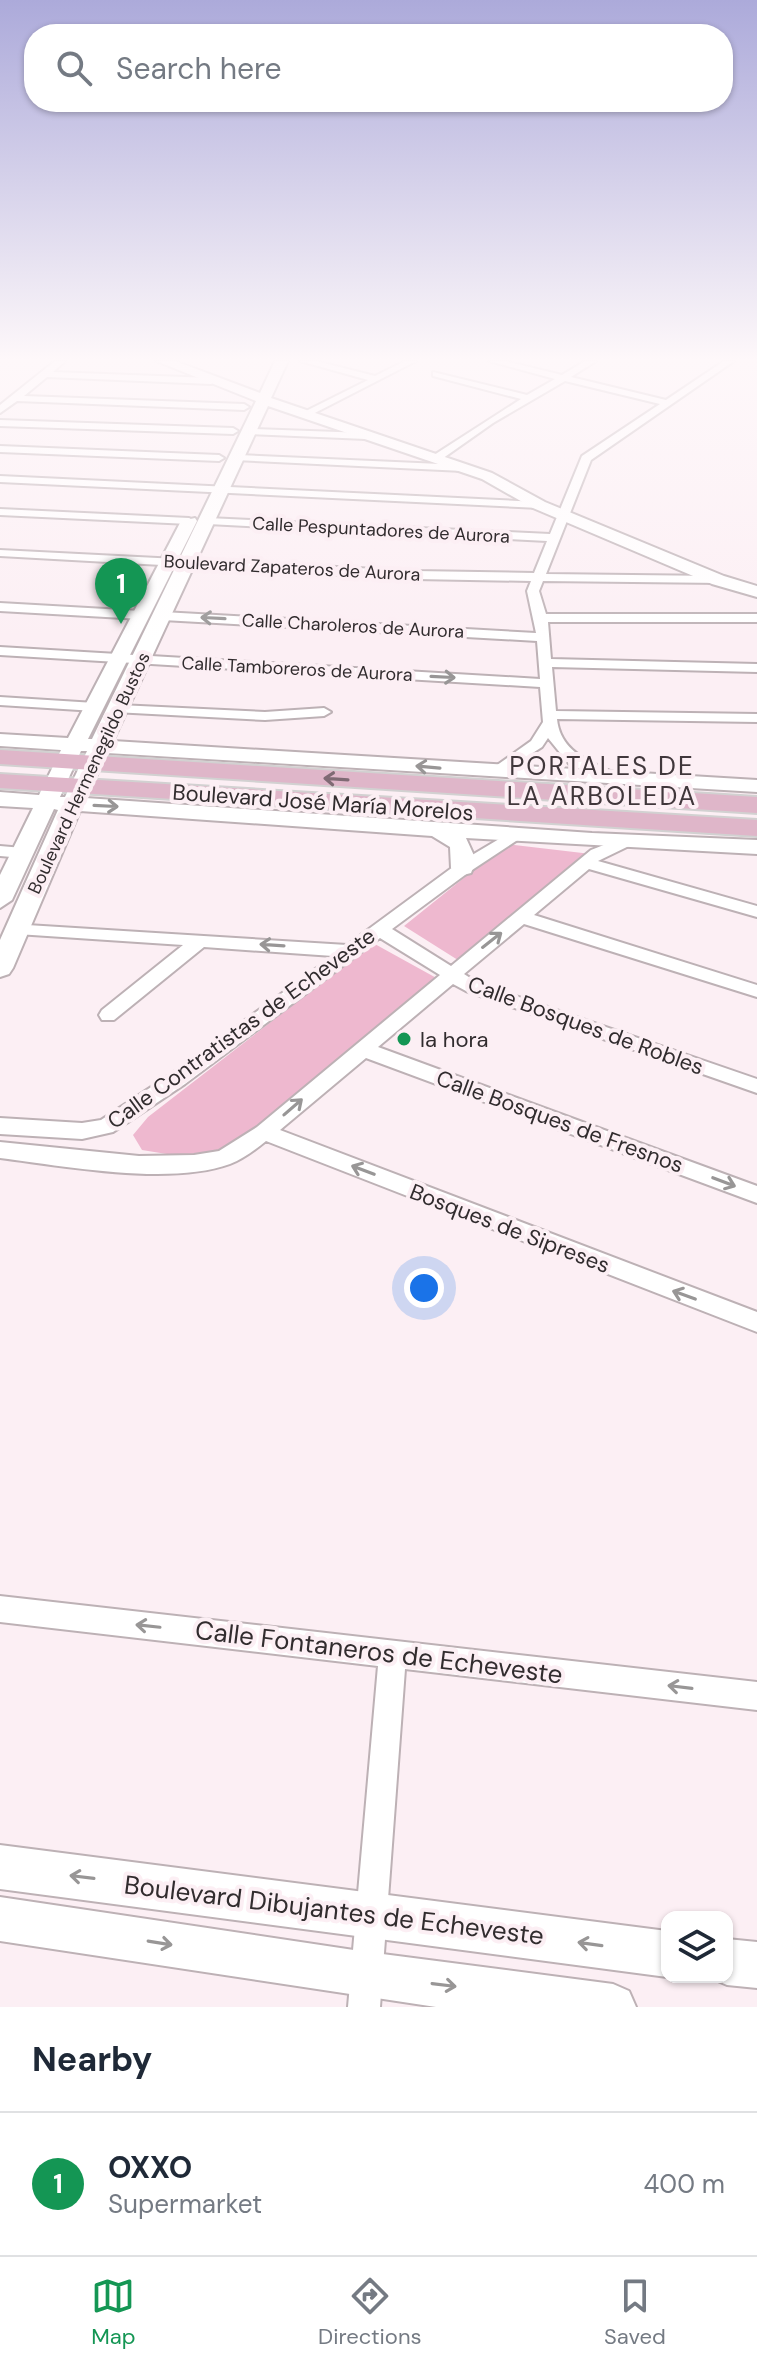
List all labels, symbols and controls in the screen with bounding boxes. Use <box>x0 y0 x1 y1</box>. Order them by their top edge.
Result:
search box <box>24 24 733 112</box>
icon: search <box>52 46 96 90</box>
text: Search here <box>116 49 282 88</box>
street label: Calle Pespuntadores de Aurora <box>252 511 510 549</box>
street label: Boulevard Zapateros de Aurora <box>163 549 421 587</box>
pin: 1 <box>95 558 147 624</box>
street label: Calle Charoleros de Aurora <box>241 608 465 644</box>
one-way arrow <box>200 611 227 626</box>
street label: Boulevard Hermenegildo Bustos <box>22 648 156 898</box>
street label: Calle Tamboreros de Aurora <box>181 651 413 687</box>
one-way arrow <box>429 670 456 685</box>
district label: PORTALES DE LA ARBOLEDA <box>507 749 697 813</box>
one-way arrow <box>415 759 442 774</box>
one-way arrow <box>323 771 350 786</box>
street label: Boulevard José María Morelos <box>171 778 475 827</box>
one-way arrow <box>92 799 119 814</box>
street label: Calle Contratistas de Echeveste <box>102 921 381 1136</box>
one-way arrow <box>481 931 502 949</box>
one-way arrow <box>259 938 286 953</box>
street label: Calle Bosques de Robles <box>464 969 708 1082</box>
place label: la hora <box>420 1025 489 1054</box>
marker: la hora <box>395 1030 413 1048</box>
street label: Calle Bosques de Fresnos <box>432 1063 687 1180</box>
one-way arrow <box>283 1098 303 1116</box>
one-way arrow <box>351 1162 376 1177</box>
one-way arrow <box>711 1176 736 1190</box>
street label: Bosques de Sipreses <box>406 1177 614 1280</box>
your location <box>404 1268 444 1308</box>
one-way arrow <box>672 1286 697 1301</box>
street label: Calle Fontaneros de Echeveste <box>193 1613 565 1691</box>
one-way arrow <box>136 1618 162 1633</box>
one-way arrow <box>667 1680 693 1695</box>
street label: Boulevard Dibujantes de Echeveste <box>122 1867 546 1953</box>
one-way arrow <box>69 1870 96 1885</box>
map controls <box>661 1911 733 1983</box>
button: layers <box>661 1911 733 1983</box>
one-way arrow <box>147 1936 172 1951</box>
one-way arrow <box>577 1936 604 1951</box>
one-way arrow <box>431 1978 456 1993</box>
text: Nearby <box>32 2037 152 2082</box>
text: OXXO <box>108 2148 192 2187</box>
text: 1 <box>53 2167 63 2201</box>
text: 400 m <box>644 2167 725 2201</box>
text: Supermarket <box>108 2187 262 2221</box>
tab: Map <box>91 2274 136 2351</box>
tab: Directions <box>318 2274 422 2351</box>
tab: Saved <box>604 2274 666 2351</box>

